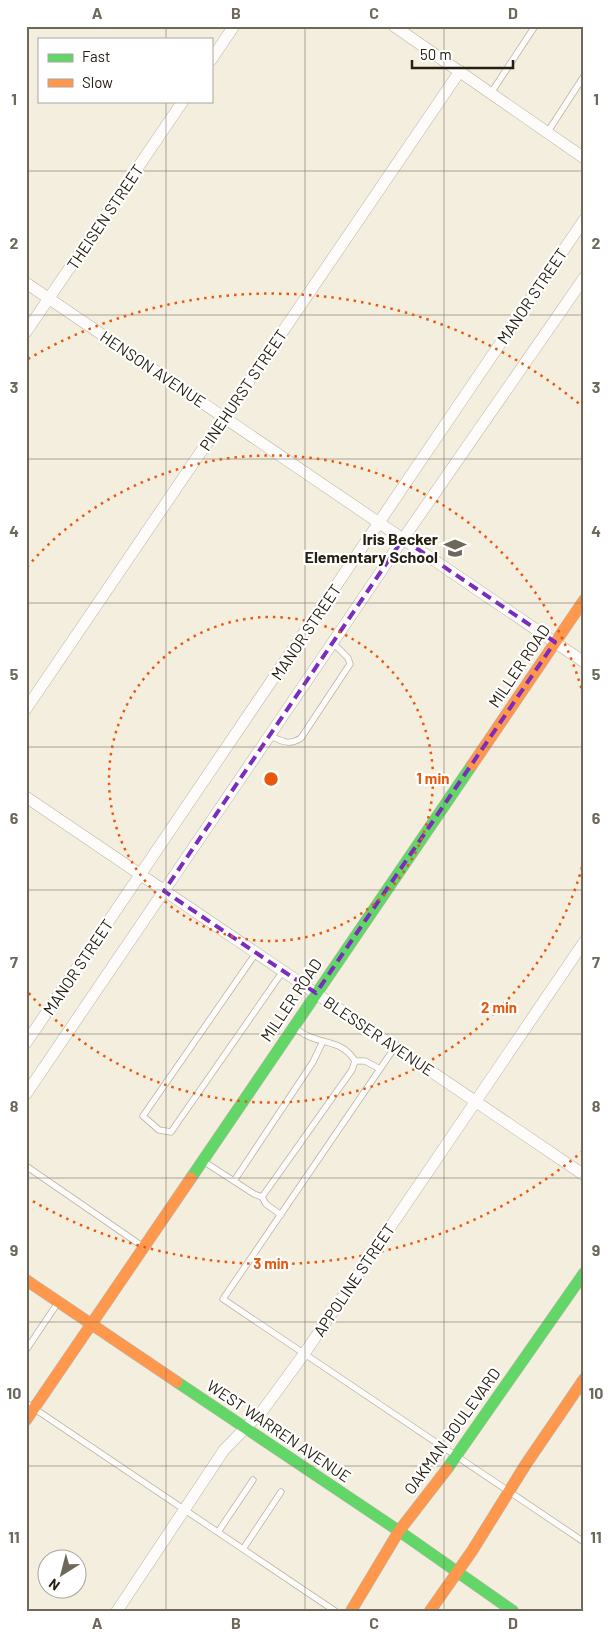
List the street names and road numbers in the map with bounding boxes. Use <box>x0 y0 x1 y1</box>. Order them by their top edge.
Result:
street label: THEISEN STREET <box>62 160 147 273</box>
street label: MANOR STREET <box>493 244 571 347</box>
street label: PINEHURST STREET <box>195 325 290 454</box>
street label: HENSON AVENUE <box>97 326 210 411</box>
street label: MANOR STREET <box>267 580 345 683</box>
street label: MILLER ROAD <box>484 621 553 711</box>
street label: MANOR STREET <box>39 915 117 1018</box>
street label: MILLER ROAD <box>256 955 325 1045</box>
street label: BLESSER AVENUE <box>321 992 438 1079</box>
street label: APPOLINE STREET <box>309 1220 398 1340</box>
street label: OAKMAN BOULEVARD <box>399 1364 504 1497</box>
street label: WEST WARREN AVENUE <box>204 1375 355 1486</box>

